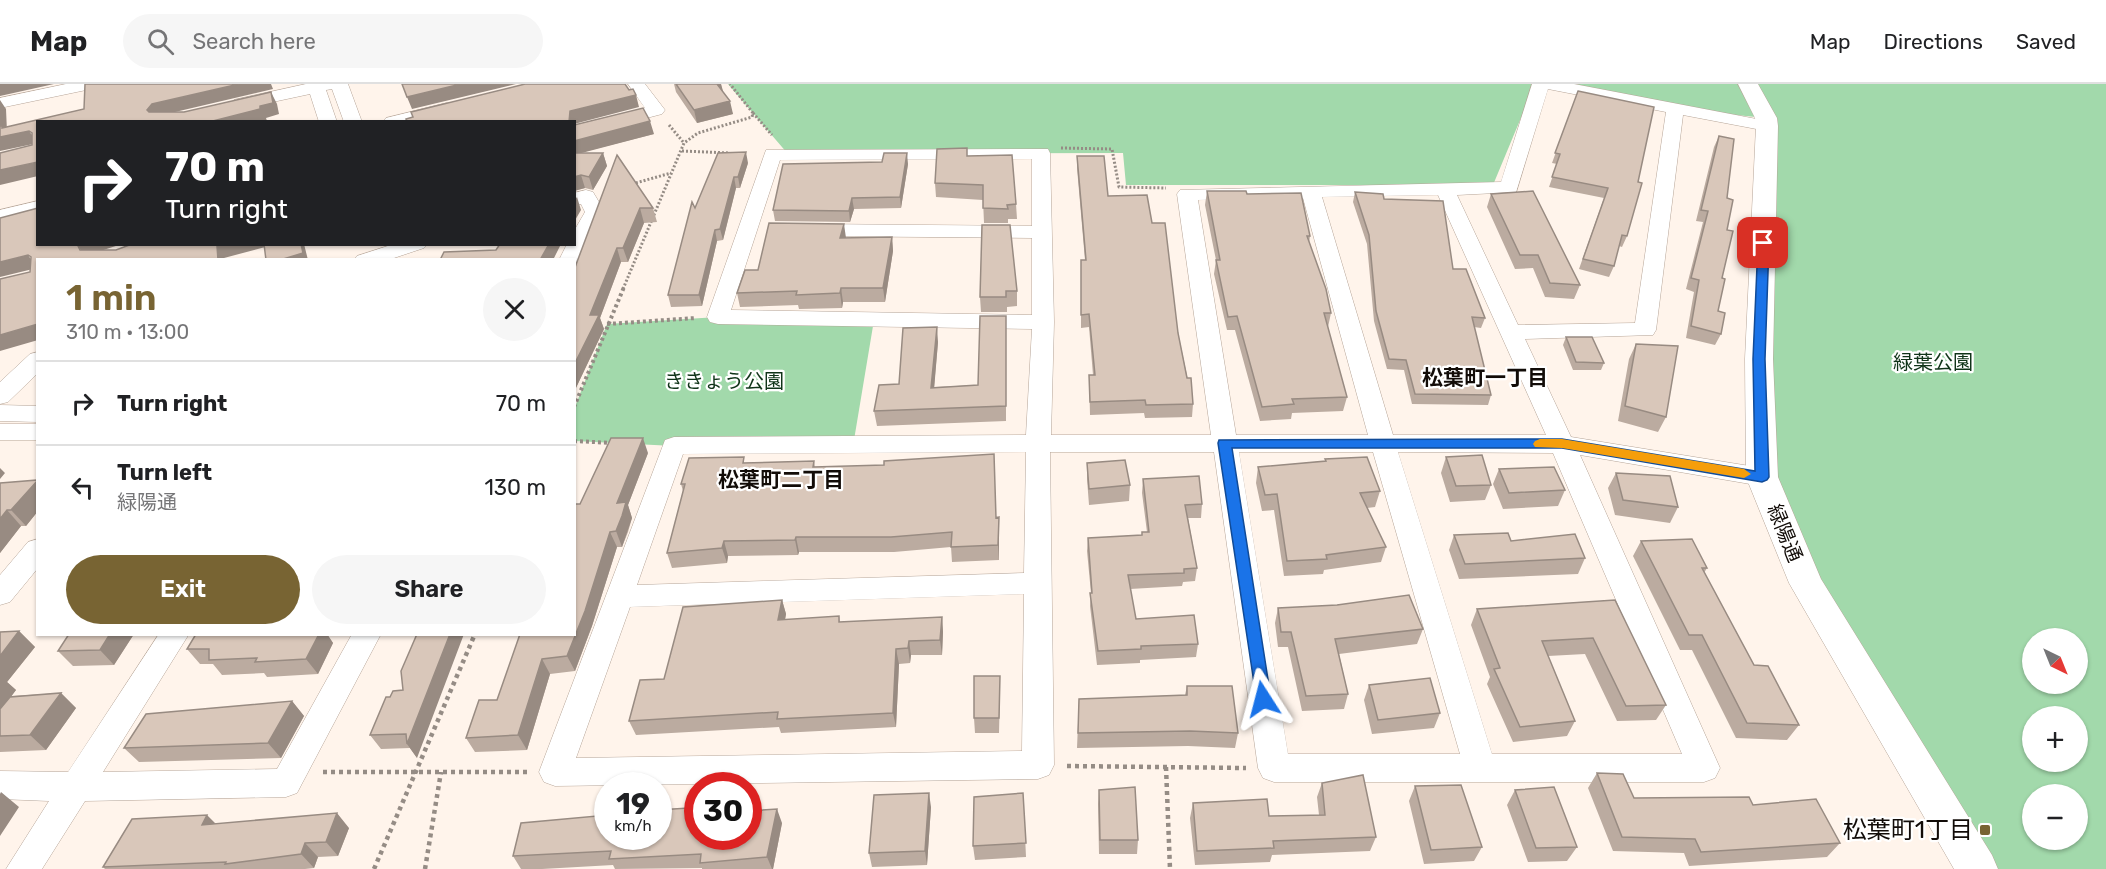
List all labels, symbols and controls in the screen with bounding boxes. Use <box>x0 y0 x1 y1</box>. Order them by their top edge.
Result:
search box <box>123 14 543 68</box>
text: Map <box>30 25 87 58</box>
icon: search <box>144 25 177 58</box>
text: Search here <box>192 28 316 55</box>
text: Map <box>1810 29 1851 54</box>
text: Directions <box>1884 29 1983 54</box>
text: Saved <box>2016 29 2076 54</box>
text: 70 m <box>165 142 265 192</box>
icon: right <box>66 144 144 222</box>
text: Turn right <box>165 193 288 225</box>
pin <box>1737 217 1788 268</box>
icon: arrive <box>1746 226 1779 259</box>
text: 1 min <box>66 276 157 319</box>
button: close <box>483 278 546 341</box>
text: 310 m · 13:00 <box>66 320 189 344</box>
park label: 緑葉公園 <box>1893 350 1973 374</box>
district label: 松葉町一丁目 <box>1422 365 1548 390</box>
park label: ききょう公園 <box>664 369 784 393</box>
icon: right <box>66 387 99 420</box>
text: Turn right <box>117 390 227 417</box>
text: 70 m <box>496 390 546 417</box>
text: Turn left <box>117 459 212 486</box>
district label: 松葉町二丁目 <box>718 467 844 492</box>
icon: left <box>66 471 99 504</box>
text: 130 m <box>484 474 546 501</box>
text: 緑陽通 <box>117 490 177 514</box>
street label: 緑陽通 <box>1763 501 1807 565</box>
button: Exit <box>66 555 300 624</box>
button: Share <box>312 555 546 624</box>
north arrow <box>2022 628 2088 694</box>
map controls <box>2022 628 2088 850</box>
position arrow <box>1231 667 1295 731</box>
button: + <box>2022 706 2088 772</box>
speed limit sign: 30 <box>684 772 762 850</box>
button: − <box>2022 784 2088 850</box>
text: 19 <box>616 786 650 822</box>
place label: 松葉町1丁目 <box>1843 816 1973 844</box>
text: km/h <box>614 817 652 835</box>
marker: 松葉町1丁目 <box>1978 823 1992 837</box>

